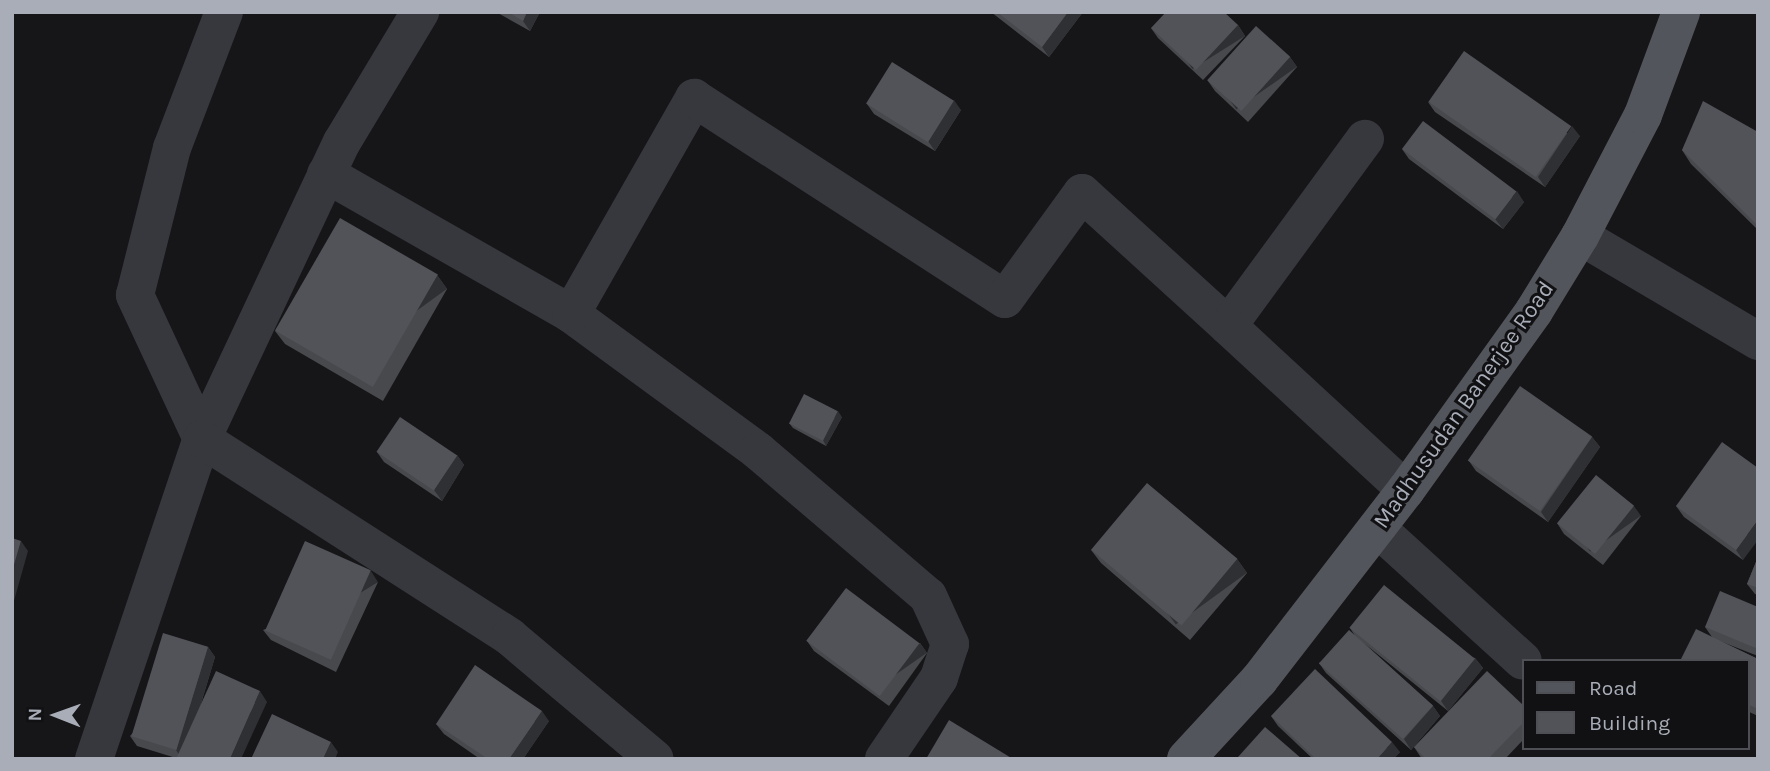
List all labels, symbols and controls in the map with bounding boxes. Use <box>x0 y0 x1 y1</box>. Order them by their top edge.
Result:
street label: Madhusudan Banerjee Road <box>1368 276 1560 534</box>
legend <box>1522 659 1749 750</box>
text: Road <box>1589 676 1637 700</box>
north arrow <box>21 680 91 750</box>
text: N <box>24 708 46 722</box>
text: Building <box>1589 711 1670 735</box>

